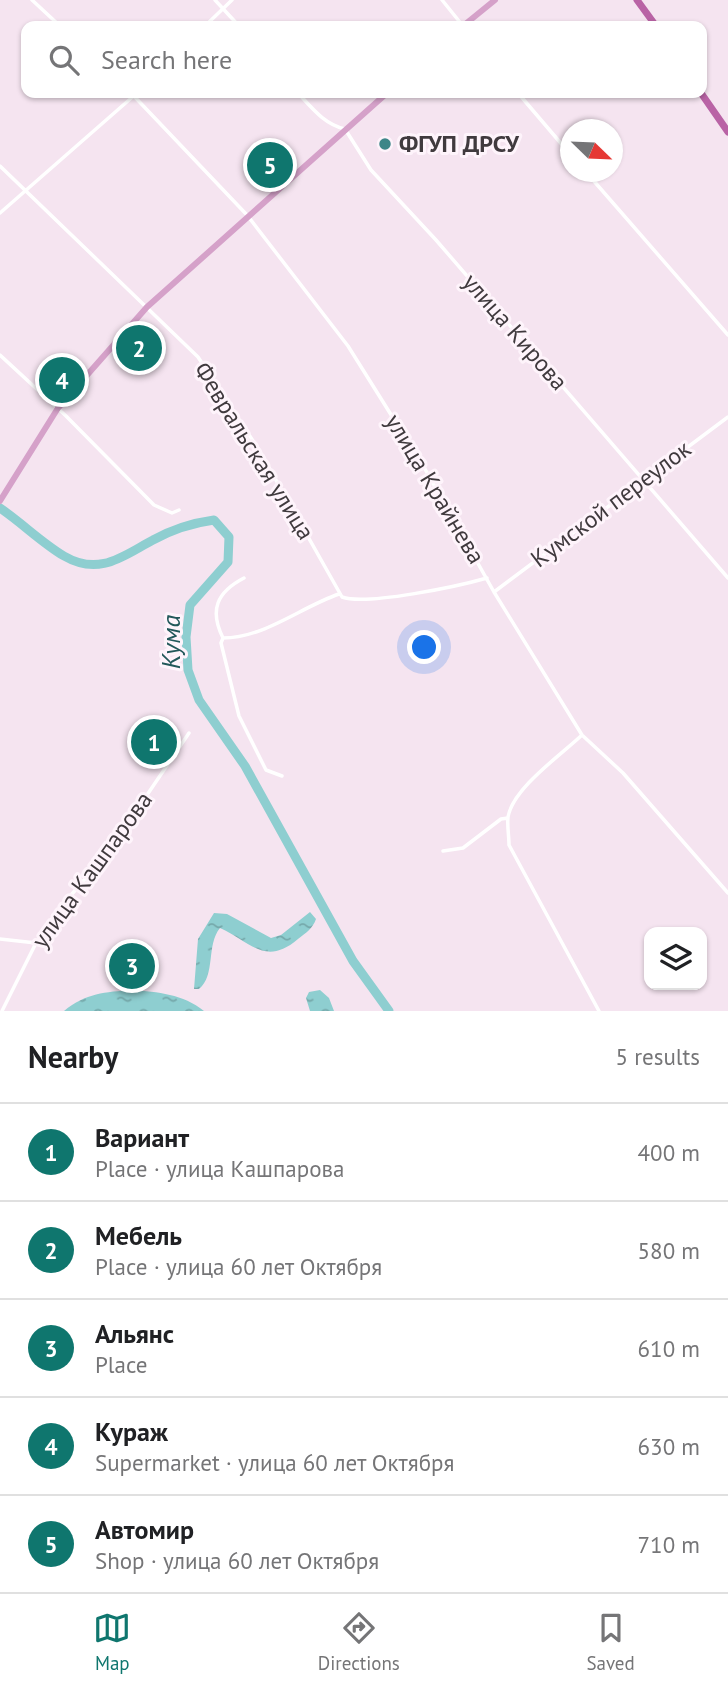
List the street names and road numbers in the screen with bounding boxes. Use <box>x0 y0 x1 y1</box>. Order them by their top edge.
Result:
street label: улица Кирова <box>456 267 575 397</box>
street label: Февральская улица <box>187 356 322 545</box>
street label: улица Крайнева <box>379 408 492 569</box>
street label: Кумской переулок <box>524 433 697 574</box>
street label: улица Кашпарова <box>24 785 159 954</box>

